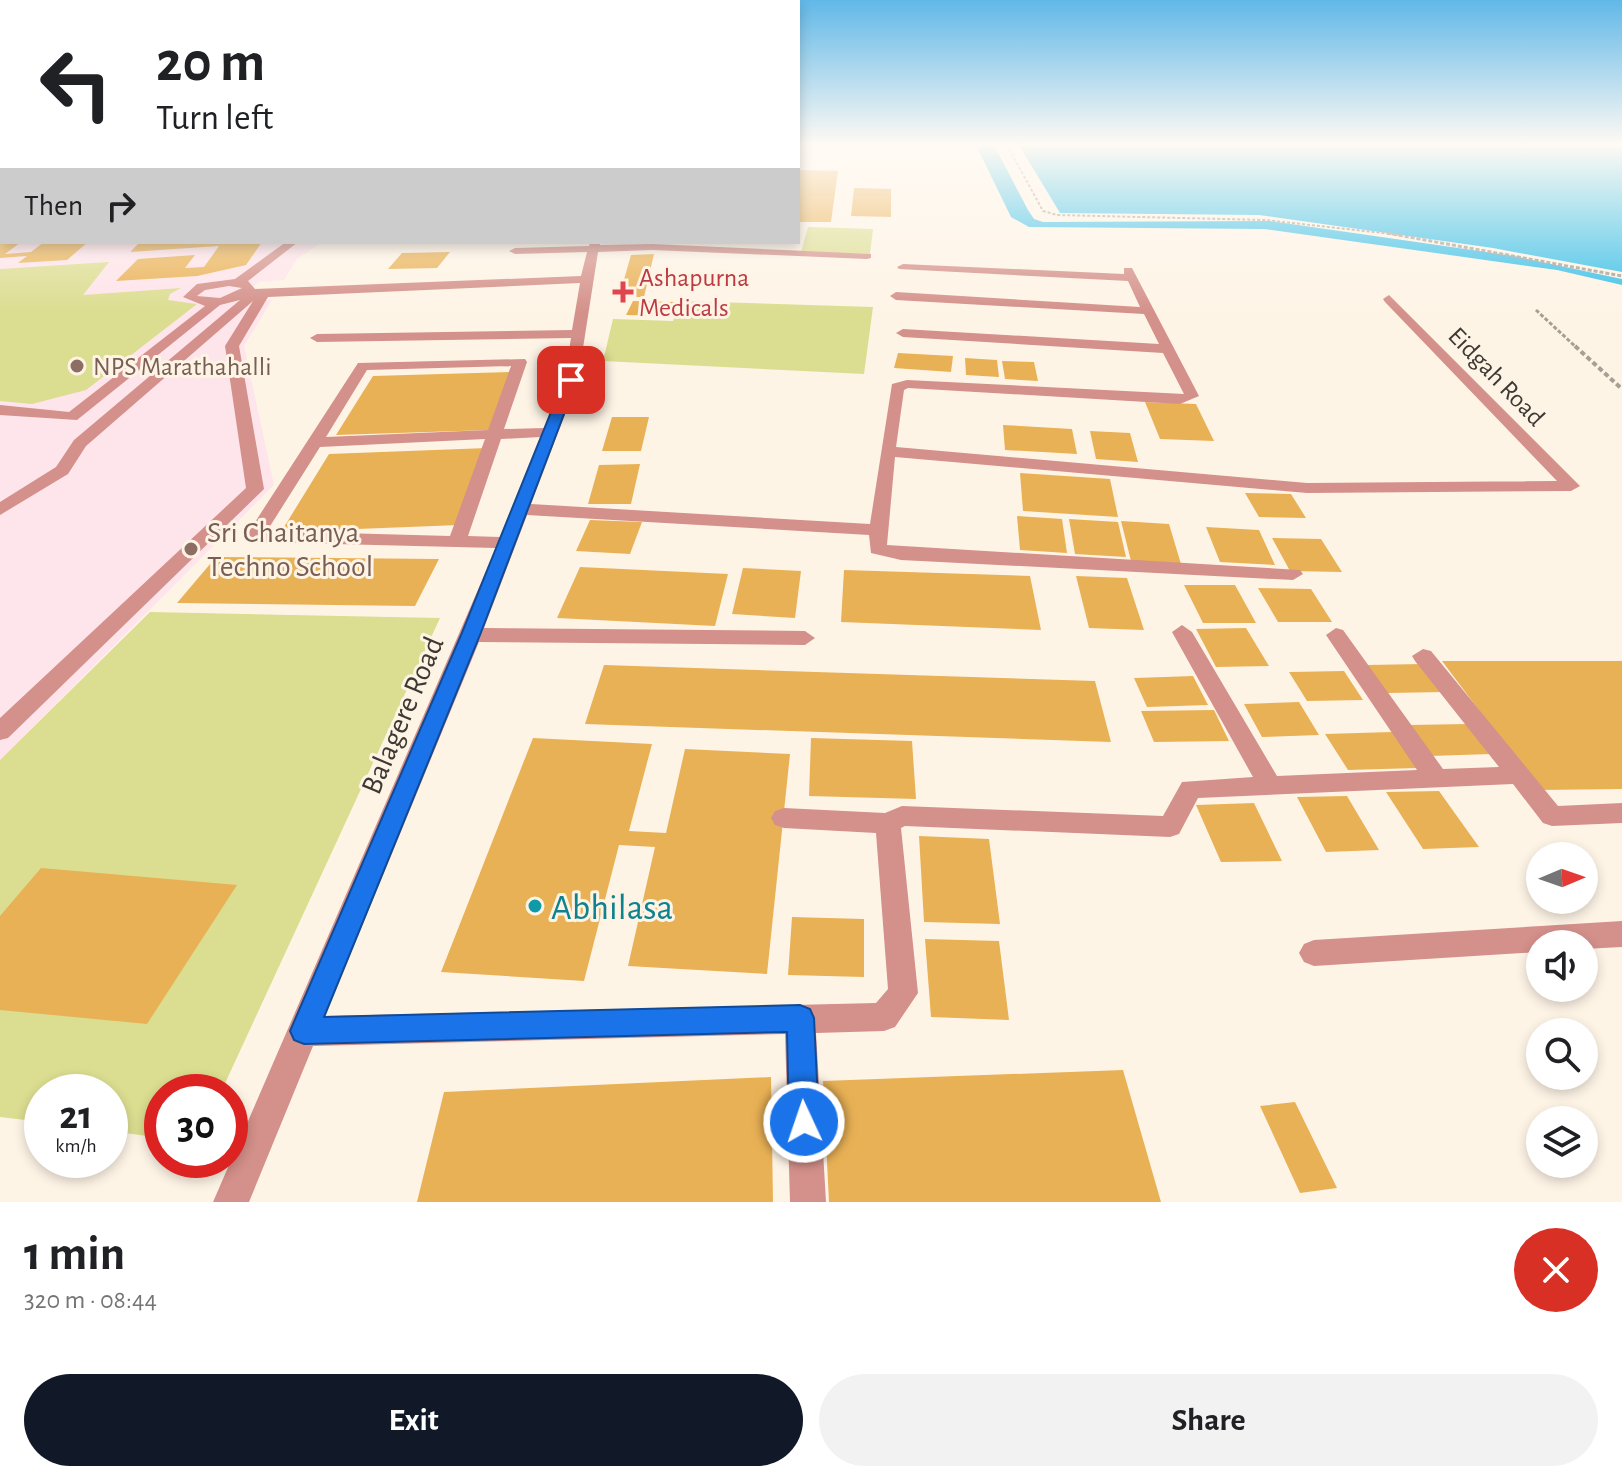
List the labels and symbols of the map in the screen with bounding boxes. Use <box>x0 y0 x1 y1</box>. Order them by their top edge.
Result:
place label: Ashapurna Medicals <box>639 265 749 321</box>
marker: Ashapurna Medicals <box>614 283 632 301</box>
street label: Eidgah Road <box>1443 322 1549 431</box>
pin <box>537 346 605 414</box>
place label: NPS Marathahalli <box>93 354 272 380</box>
marker: NPS Marathahalli <box>68 357 86 375</box>
place label: Sri Chaitanya Techno School <box>207 518 373 582</box>
marker: Sri Chaitanya Techno School <box>182 540 200 558</box>
street label: Balagere Road <box>356 632 450 798</box>
north arrow <box>1526 842 1598 914</box>
place label: Abhilasa <box>551 890 673 926</box>
marker: Abhilasa <box>526 897 544 915</box>
speed limit sign: 30 <box>144 1074 248 1178</box>
position arrow <box>762 1080 846 1164</box>

